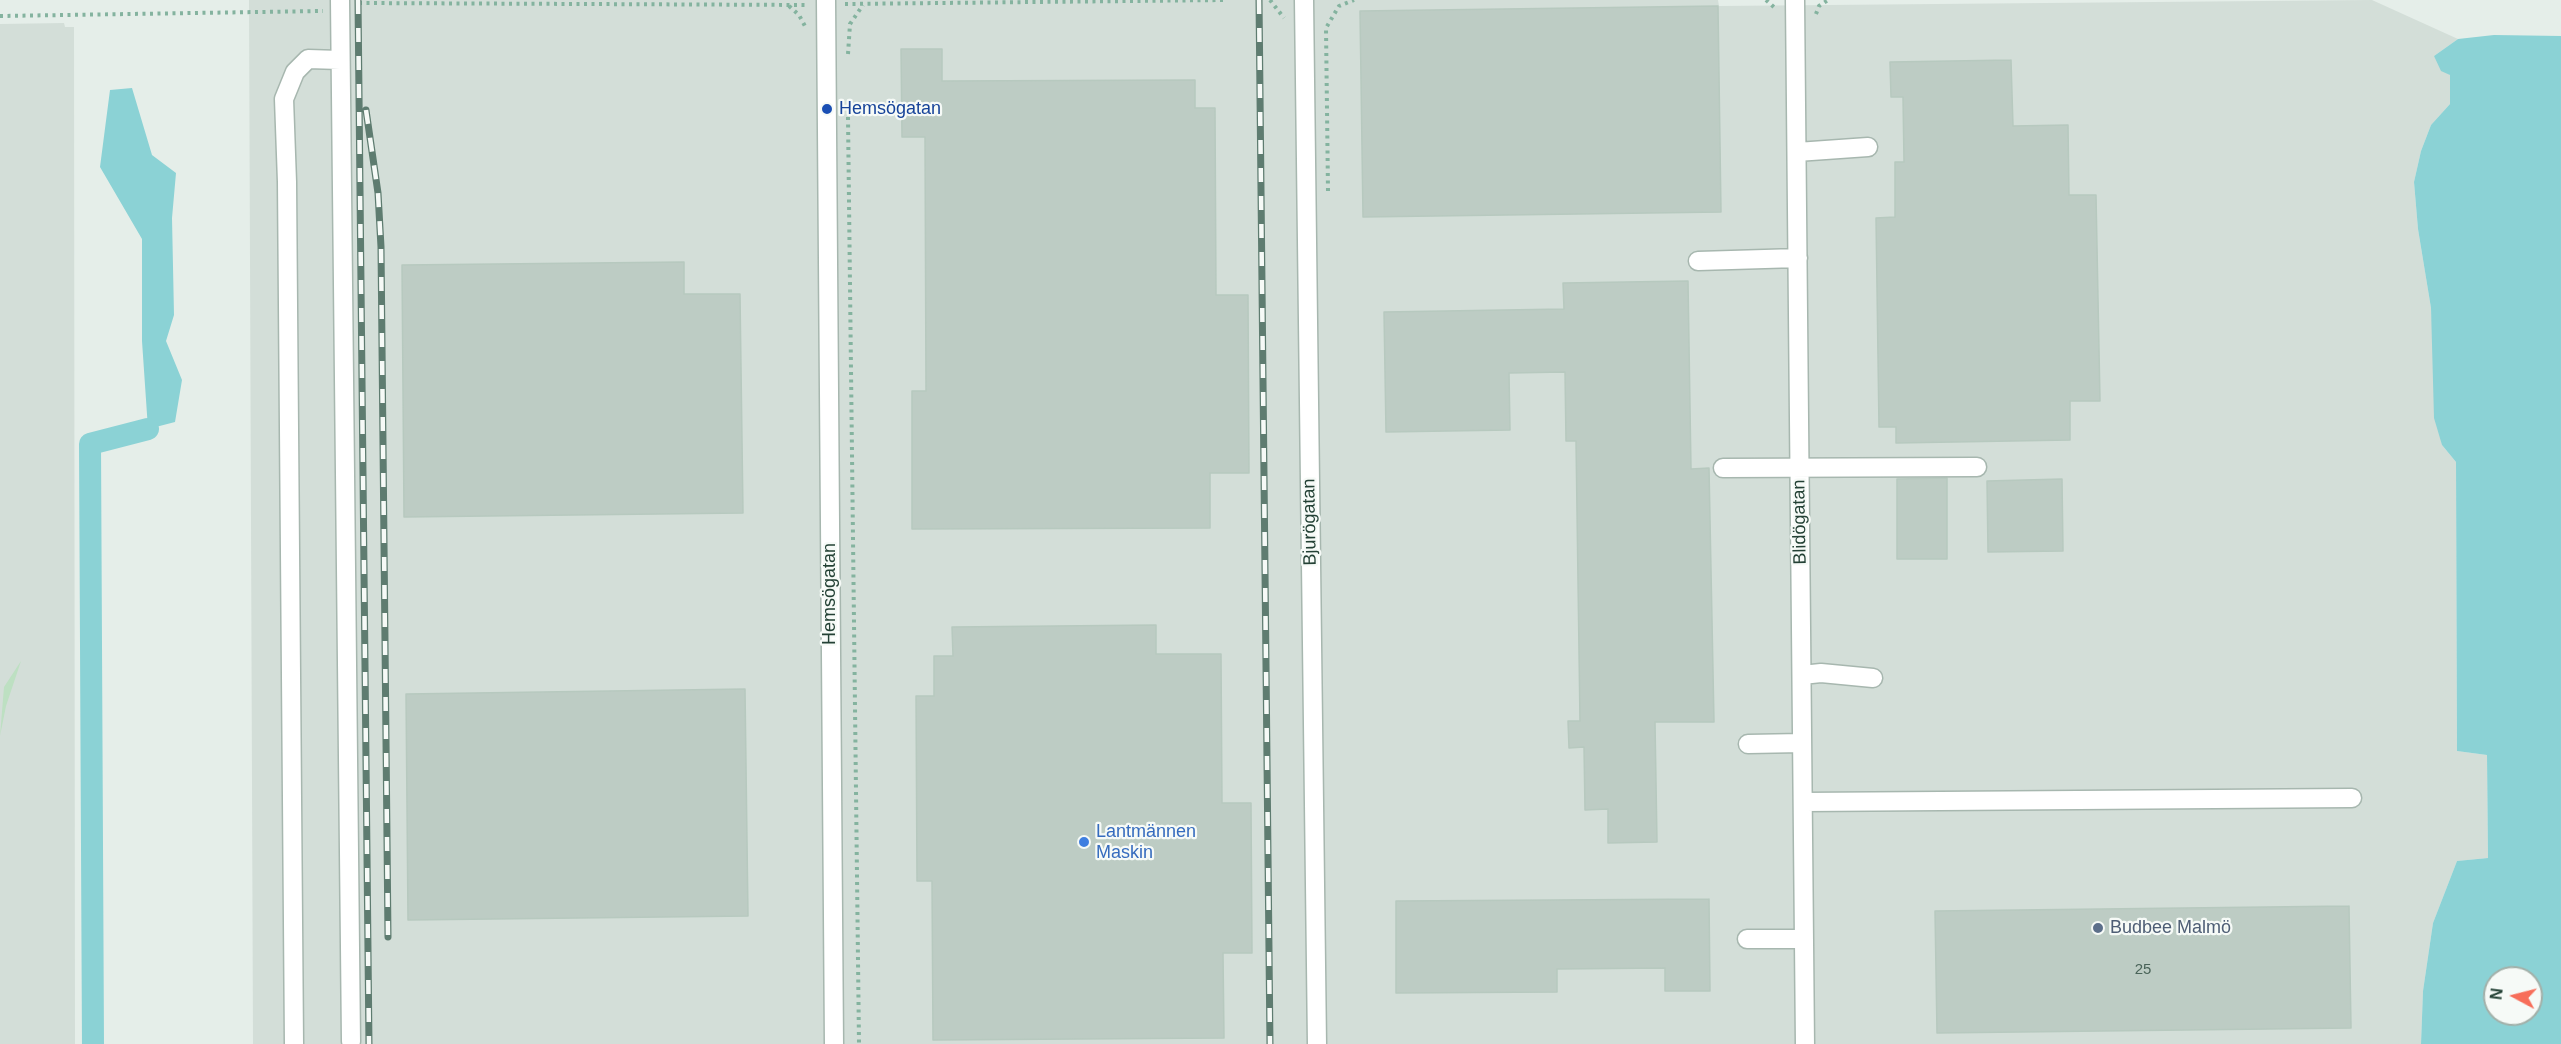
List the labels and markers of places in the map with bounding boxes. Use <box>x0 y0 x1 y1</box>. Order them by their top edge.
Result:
place label: Hemsögatan <box>839 98 941 120</box>
marker: Hemsögatan <box>820 102 834 116</box>
place label: Lantmännen Maskin <box>1096 821 1196 864</box>
marker: Lantmännen Maskin <box>1077 835 1091 849</box>
place label: Budbee Malmö <box>2110 917 2231 939</box>
marker: Budbee Malmö <box>2091 921 2105 935</box>

